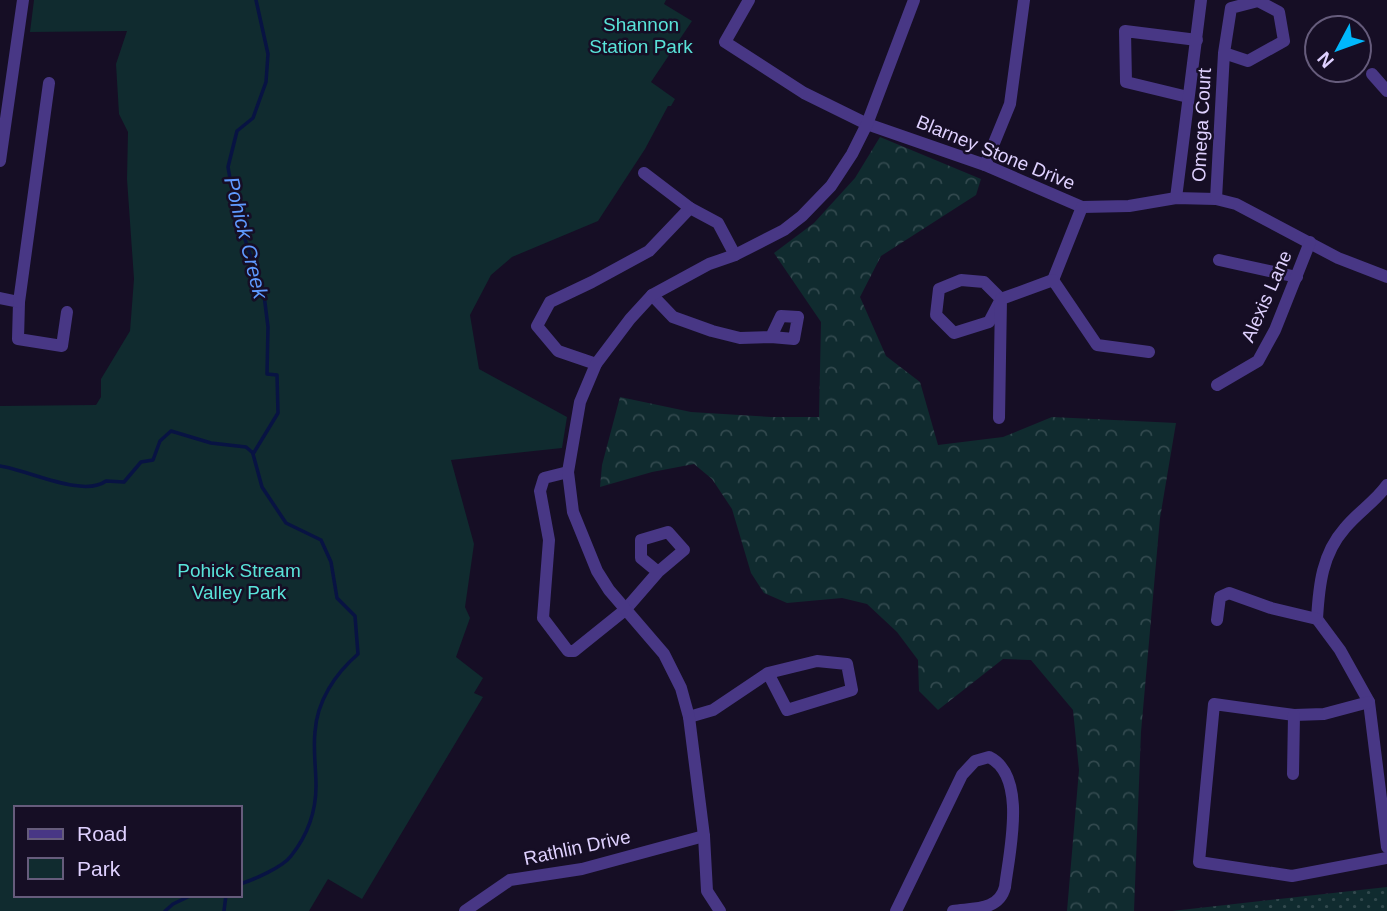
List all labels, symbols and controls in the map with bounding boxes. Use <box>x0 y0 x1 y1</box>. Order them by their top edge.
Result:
park label: Shannon Station Park <box>589 14 693 57</box>
north arrow <box>1303 14 1373 84</box>
text: N <box>1313 48 1338 72</box>
street label: Omega Court <box>1188 67 1215 183</box>
street label: Blarney Stone Drive <box>914 111 1078 194</box>
water label: Pohick Creek <box>220 175 273 303</box>
street label: Alexis Lane <box>1237 247 1296 345</box>
park label: Pohick Stream Valley Park <box>177 560 301 603</box>
legend <box>14 806 242 897</box>
text: Road <box>77 822 127 845</box>
street label: Rathlin Drive <box>522 826 632 869</box>
text: Park <box>77 857 121 880</box>

